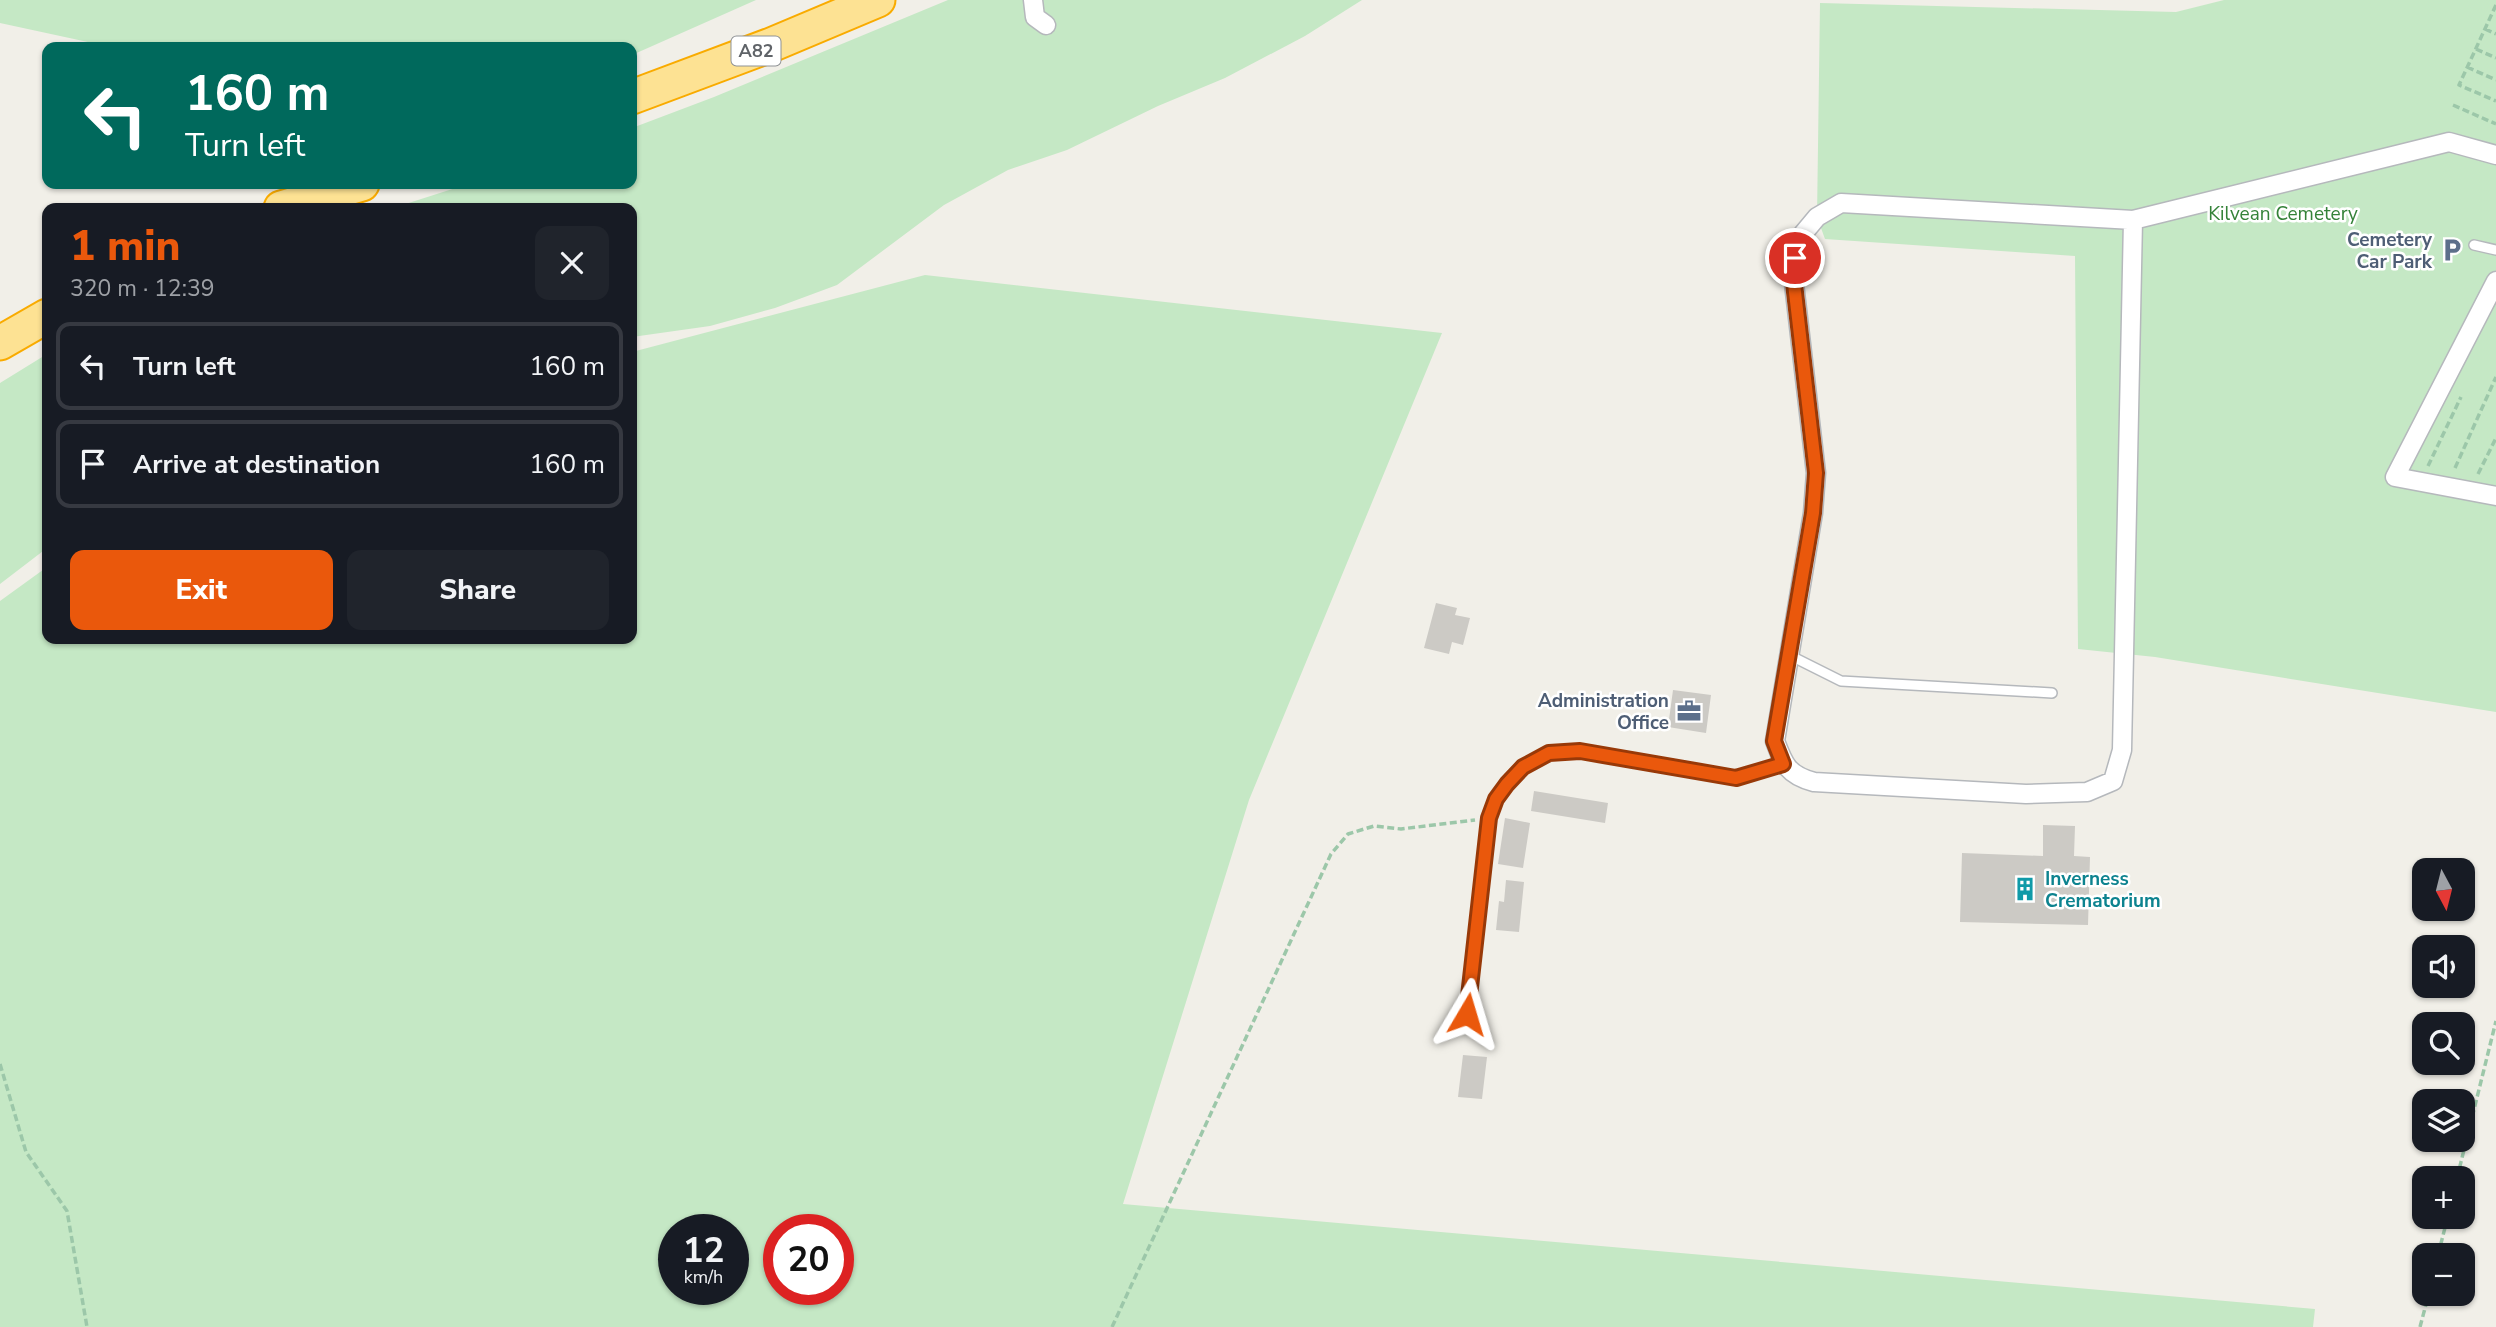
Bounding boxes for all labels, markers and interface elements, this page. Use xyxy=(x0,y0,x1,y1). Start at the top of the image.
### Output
road number: A82 xyxy=(732,36,780,66)
text: 160 m xyxy=(185,60,329,127)
icon: left xyxy=(70,70,161,161)
text: Turn left xyxy=(185,124,305,167)
park label: Kilvean Cemetery xyxy=(2208,201,2358,227)
text: 1 min xyxy=(70,218,180,275)
button: close xyxy=(535,226,609,300)
place label: Cemetery Car Park xyxy=(2347,227,2433,275)
pin xyxy=(1765,228,1825,288)
parking icon: Cemetery Car Park xyxy=(2438,236,2466,264)
icon: arrive xyxy=(1776,239,1814,277)
text: 320 m · 12:39 xyxy=(70,273,215,304)
icon: left xyxy=(74,347,112,385)
text: Turn left xyxy=(133,349,236,384)
text: 160 m xyxy=(529,349,605,384)
icon: arrive xyxy=(74,445,112,483)
text: Arrive at destination xyxy=(133,447,380,482)
text: 160 m xyxy=(529,447,605,482)
button: Exit xyxy=(70,550,333,630)
button: Share xyxy=(347,550,609,630)
place label: Administration Office xyxy=(1538,688,1669,736)
office icon: Administration Office xyxy=(1675,697,1703,725)
north arrow xyxy=(2412,858,2474,920)
map controls xyxy=(2412,858,2475,1306)
place label: Inverness Crematorium xyxy=(2045,866,2161,914)
building icon: Inverness Crematorium xyxy=(2011,875,2039,903)
button: sound xyxy=(2412,935,2475,998)
position arrow xyxy=(1430,977,1504,1051)
button: search xyxy=(2412,1012,2475,1075)
button: layers xyxy=(2412,1089,2475,1152)
button: + xyxy=(2412,1166,2475,1229)
speed limit sign: 20 xyxy=(763,1214,854,1305)
text: 12 xyxy=(682,1227,725,1274)
button: − xyxy=(2412,1243,2475,1306)
text: km/h xyxy=(684,1265,723,1289)

